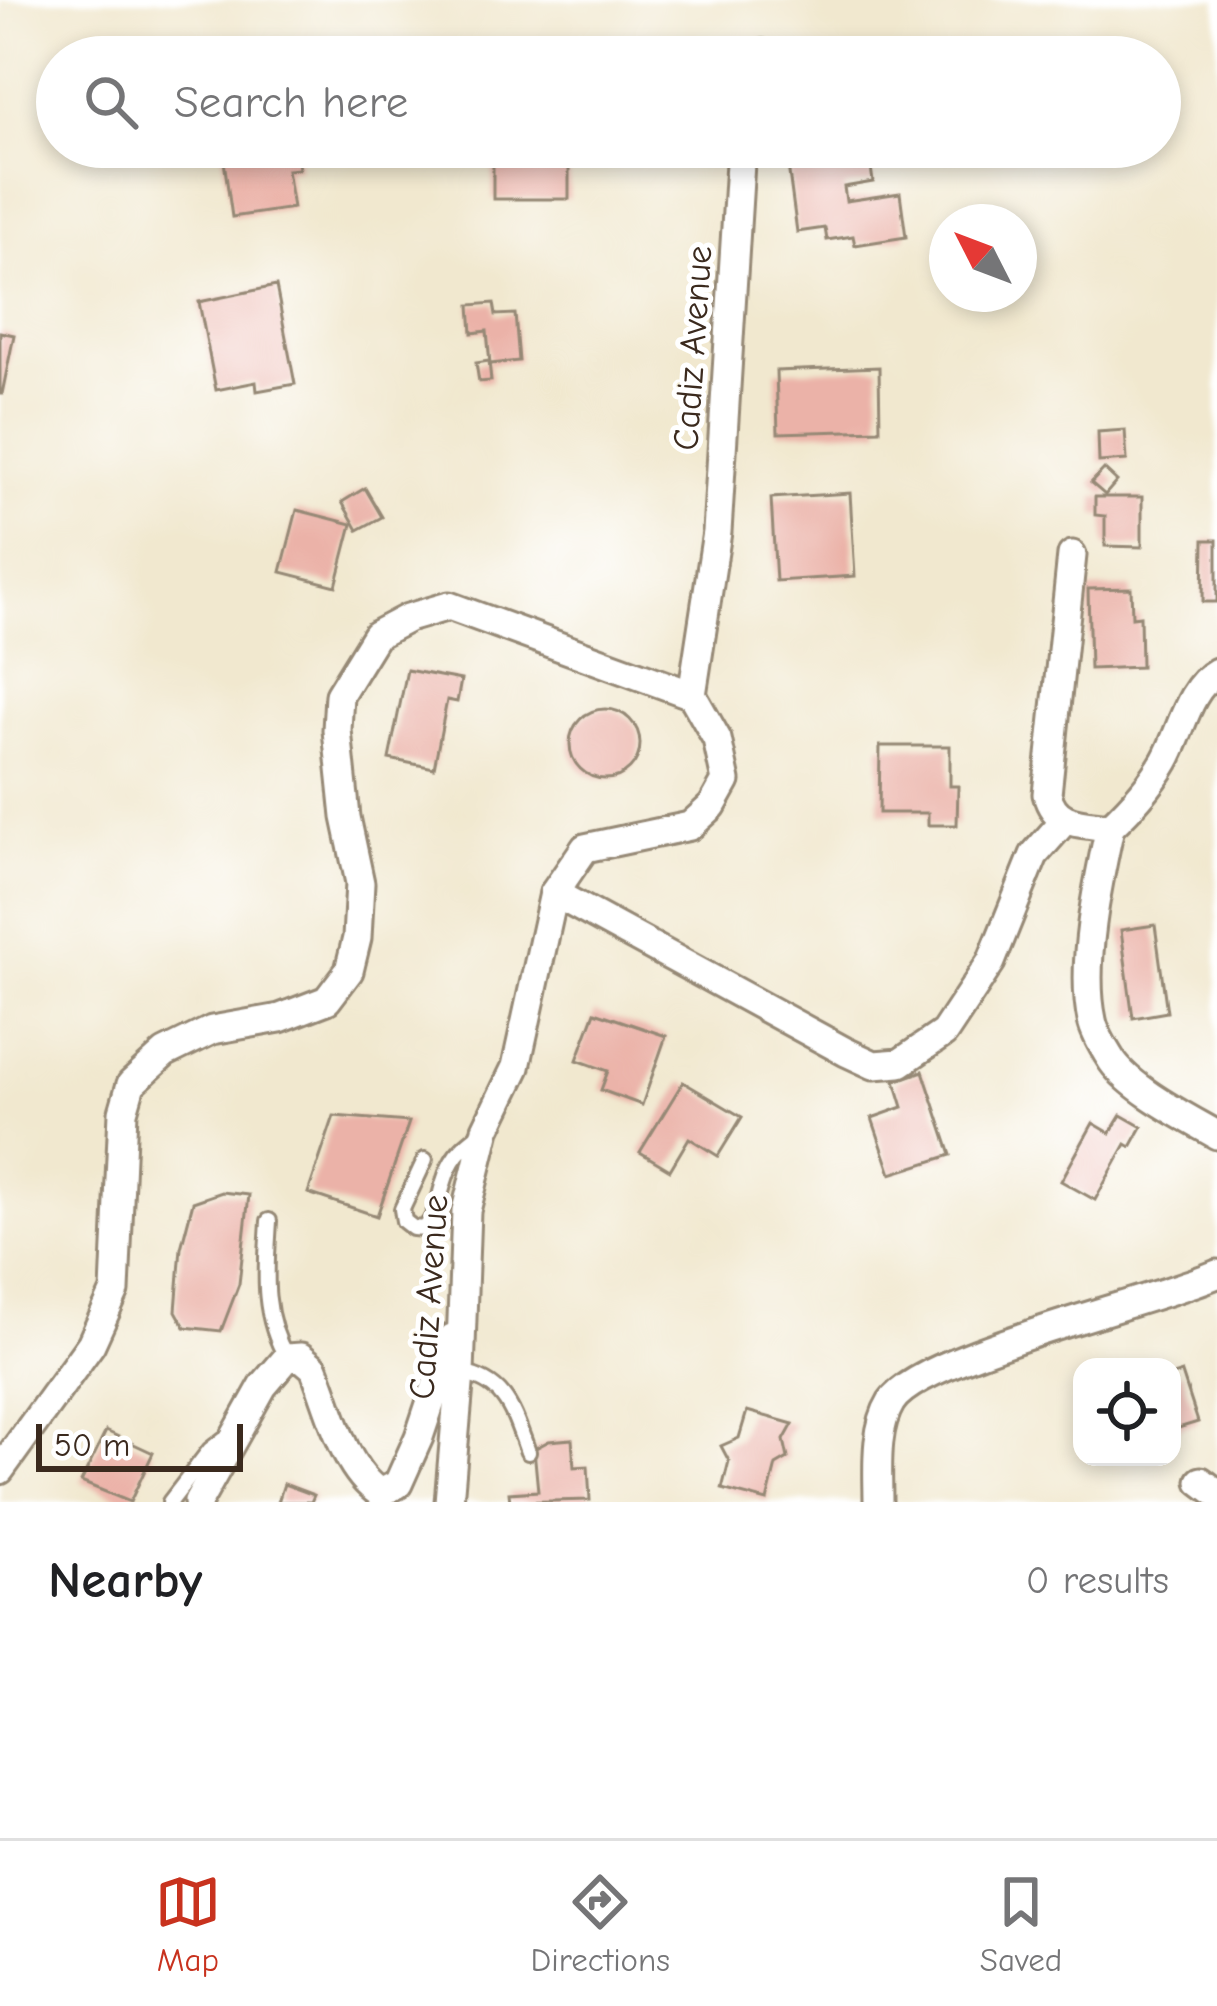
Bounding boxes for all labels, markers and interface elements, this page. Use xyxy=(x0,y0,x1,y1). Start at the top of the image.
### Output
search box xyxy=(36,36,1181,168)
icon: search xyxy=(78,69,144,135)
text: Search here xyxy=(174,76,408,128)
north arrow xyxy=(929,204,1037,312)
street label: Cadiz Avenue xyxy=(665,244,721,452)
street label: Cadiz Avenue xyxy=(401,1193,457,1401)
map controls xyxy=(1073,1358,1181,1466)
button: locate xyxy=(1073,1358,1181,1466)
scale bar xyxy=(36,1418,243,1471)
text: 50 m xyxy=(54,1426,130,1464)
text: Nearby xyxy=(48,1551,202,1610)
text: 0 results xyxy=(1026,1558,1169,1603)
tab: Map xyxy=(155,1869,221,1979)
tab: Directions xyxy=(531,1869,670,1979)
tab: Saved xyxy=(980,1869,1062,1979)

